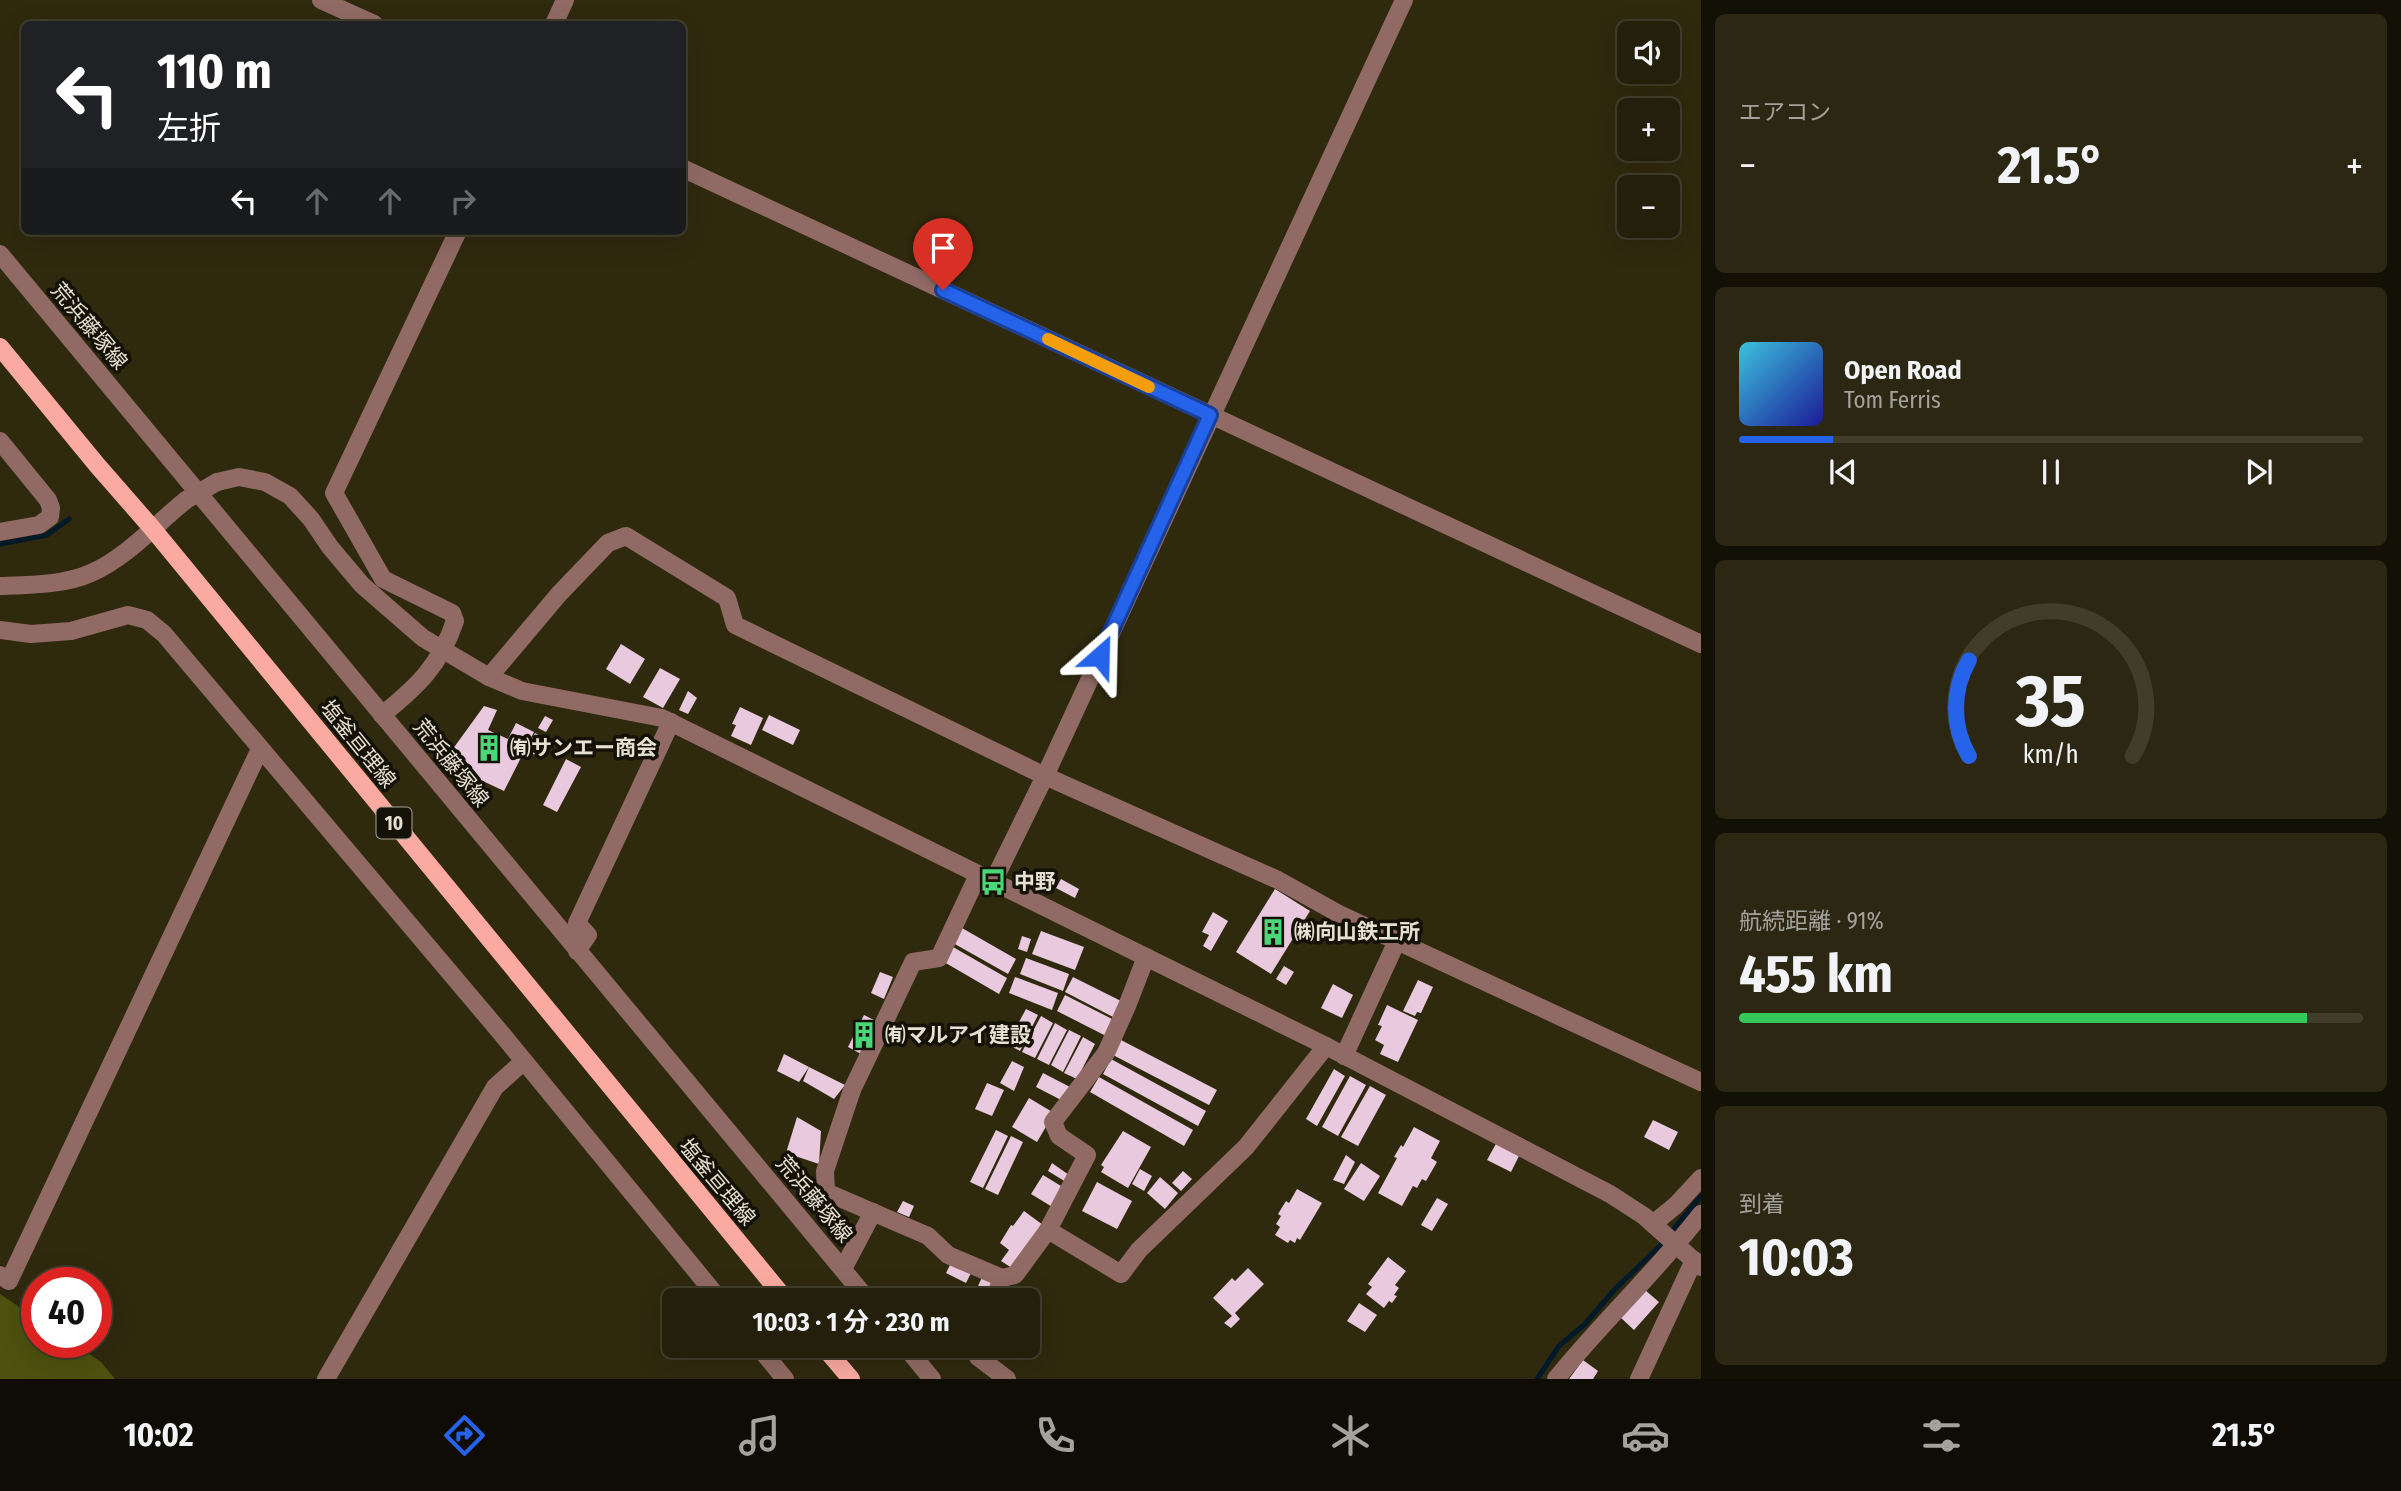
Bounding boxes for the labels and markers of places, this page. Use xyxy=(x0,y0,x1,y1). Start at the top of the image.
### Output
pin xyxy=(913,218,973,290)
building icon: ㈲サンエー商会 xyxy=(474,733,504,763)
place label: ㈲サンエー商会 xyxy=(510,735,657,761)
bus stop icon: 中野 xyxy=(978,867,1008,897)
place label: 中野 xyxy=(1014,869,1056,895)
building icon: ㈱向山鉄工所 xyxy=(1258,917,1288,947)
place label: ㈱向山鉄工所 xyxy=(1294,919,1420,945)
building icon: ㈲マルアイ建設 xyxy=(849,1020,879,1050)
place label: ㈲マルアイ建設 xyxy=(885,1022,1031,1048)

